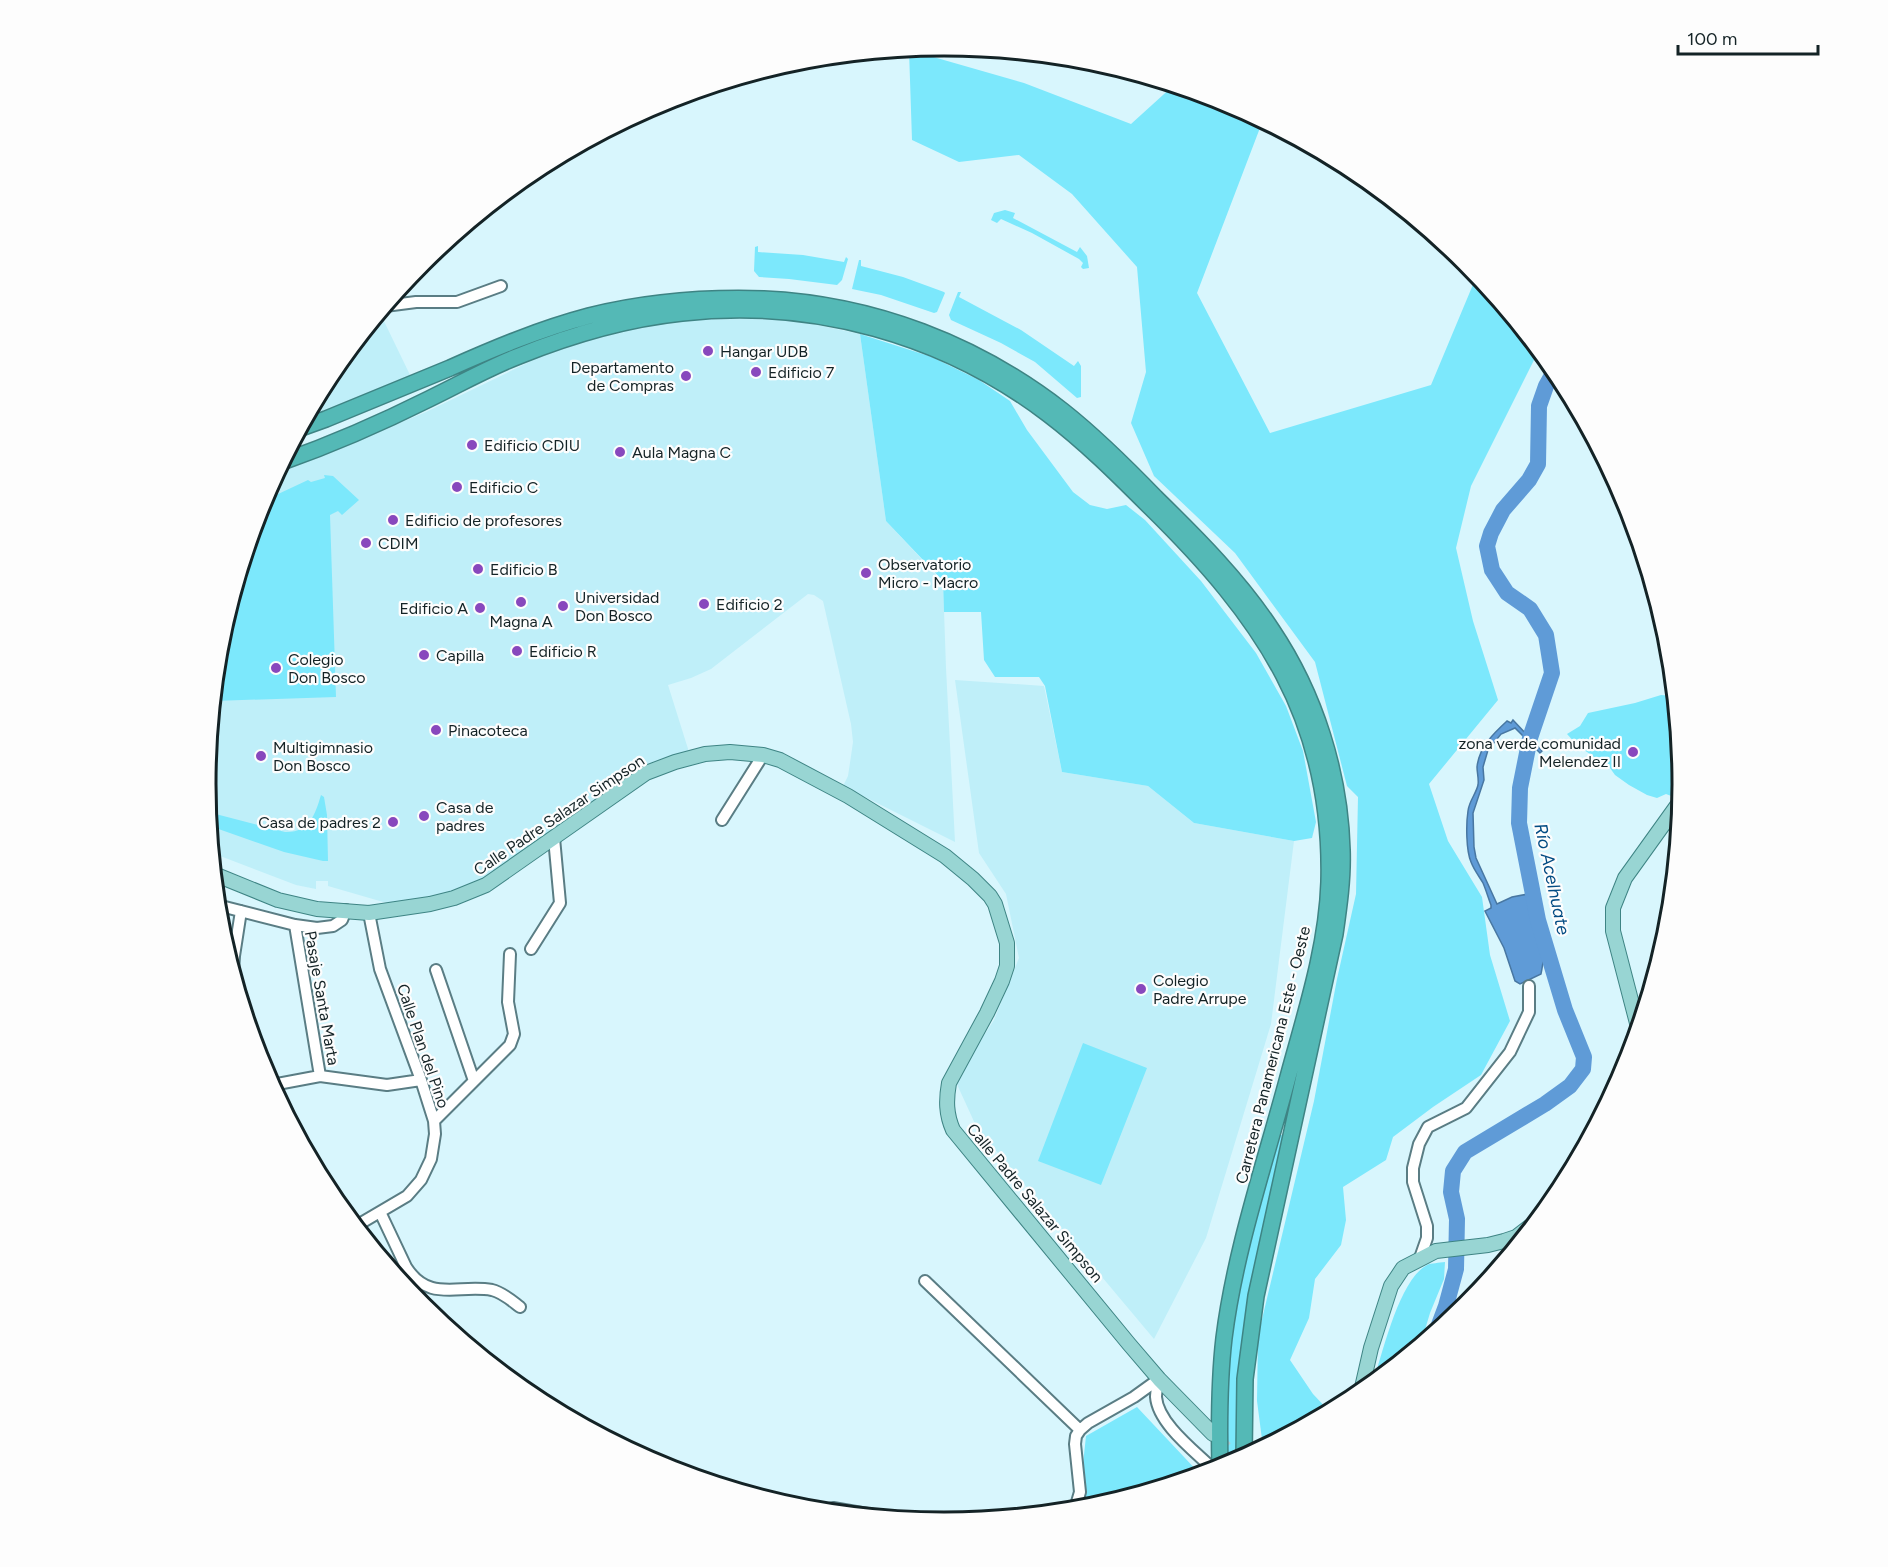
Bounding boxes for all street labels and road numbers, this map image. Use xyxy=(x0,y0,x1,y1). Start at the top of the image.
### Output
street label: Calle Padre Salazar Simpson xyxy=(470,751,648,879)
street label: Carretera Panamericana Este - Oeste xyxy=(1232,924,1314,1186)
street label: Pasaje Santa Marta xyxy=(301,929,343,1067)
street label: Calle Plan del Pino xyxy=(393,981,453,1111)
street label: Calle Padre Salazar Simpson xyxy=(963,1120,1107,1286)

